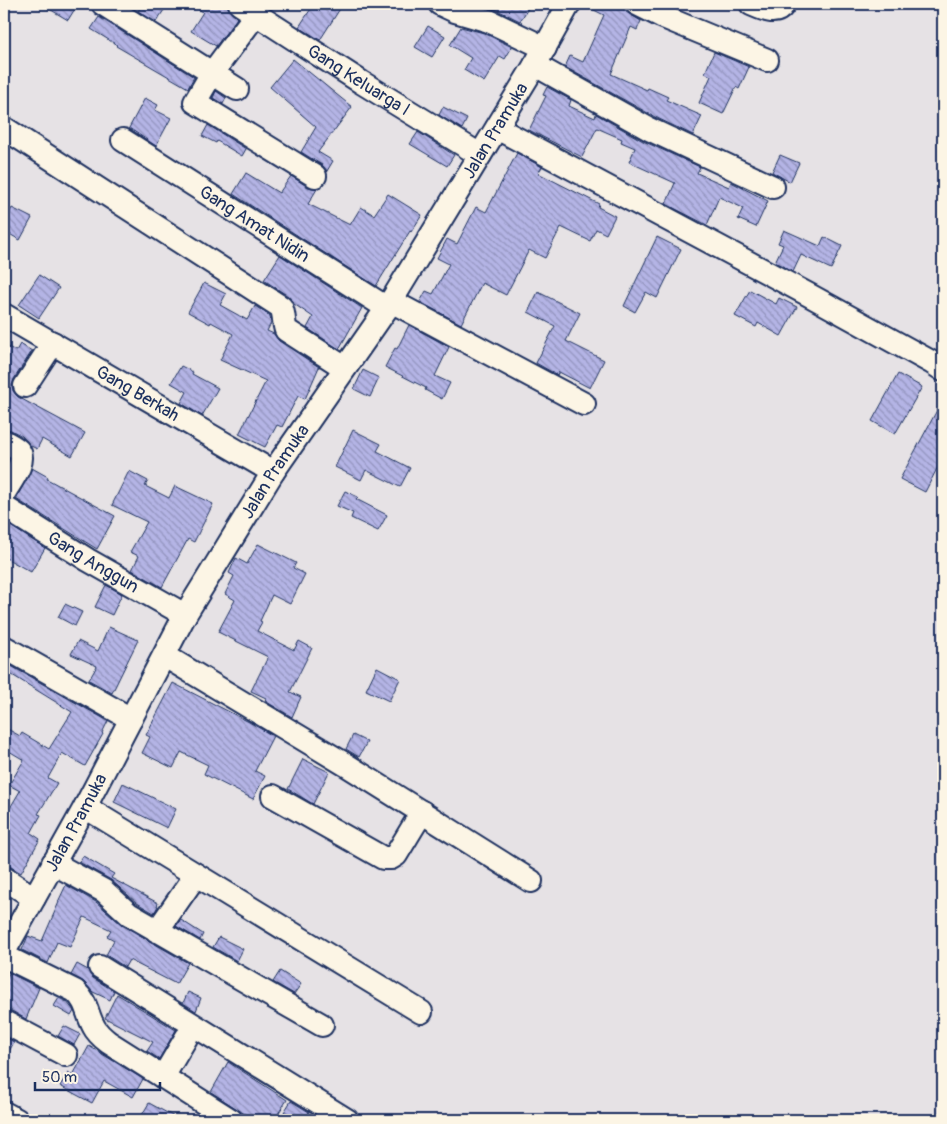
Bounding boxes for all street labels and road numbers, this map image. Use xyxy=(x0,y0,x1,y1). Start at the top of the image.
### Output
street label: Gang Keluarga I xyxy=(303,39,414,121)
street label: Jalan Pramuka xyxy=(457,78,533,183)
street label: Gang Amat Nidin xyxy=(195,180,314,267)
street label: Gang Berkah xyxy=(92,360,184,426)
street label: Jalan Pramuka xyxy=(236,420,314,523)
street label: Gang Anggun xyxy=(43,526,143,598)
street label: Jalan Pramuka xyxy=(40,770,112,876)

